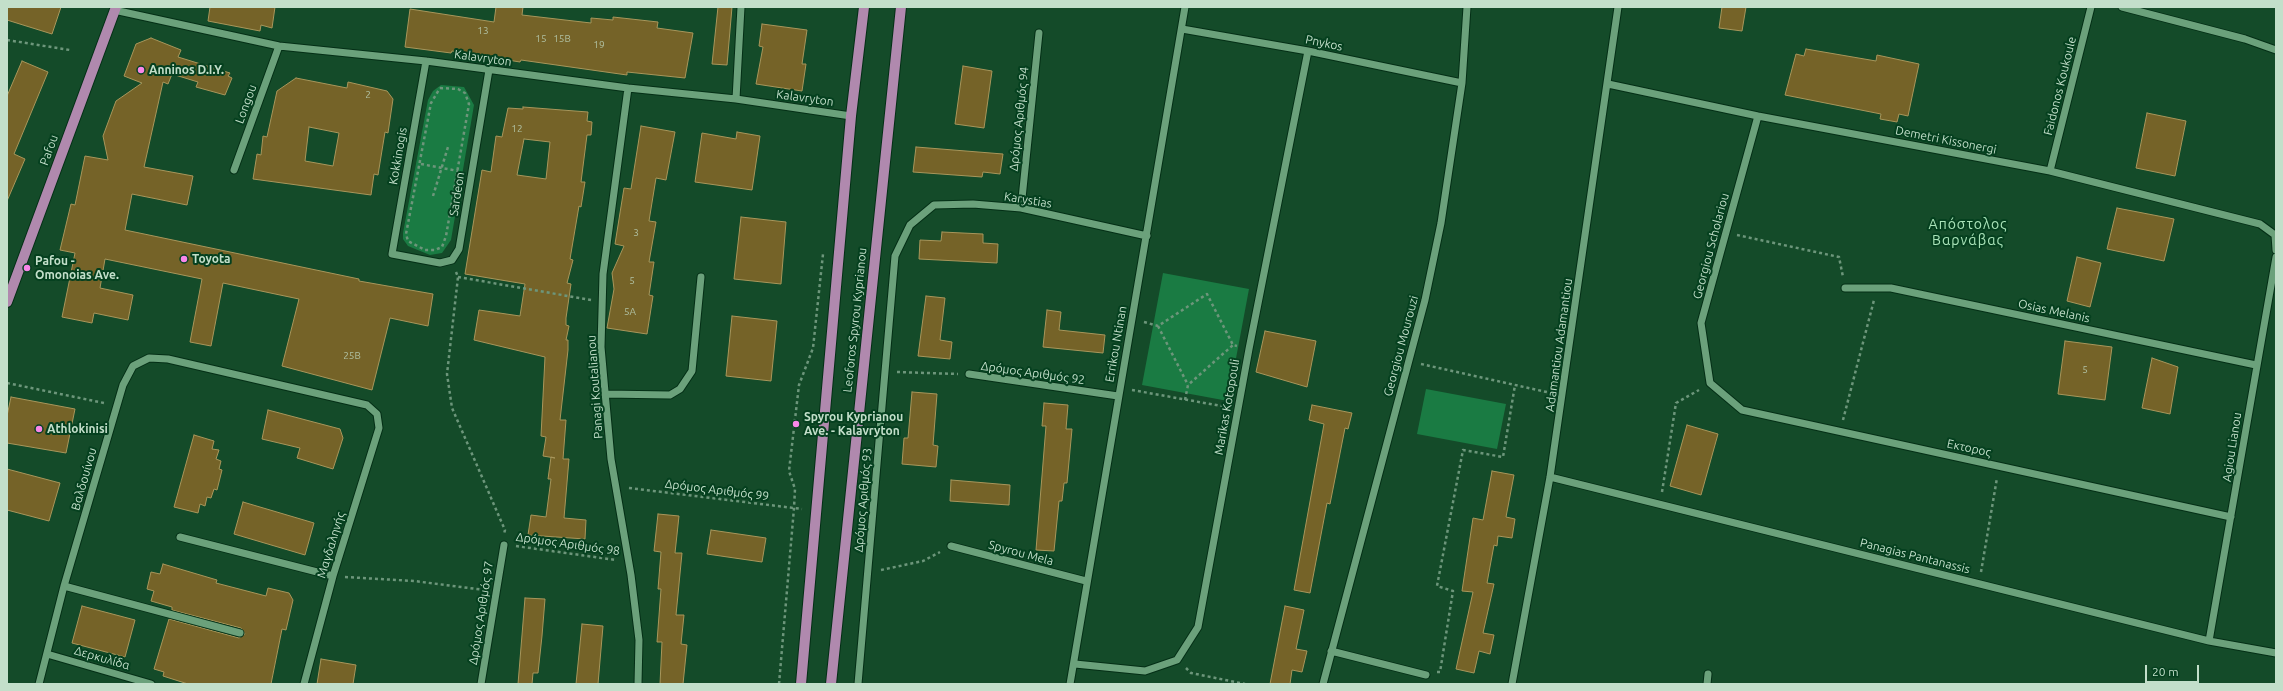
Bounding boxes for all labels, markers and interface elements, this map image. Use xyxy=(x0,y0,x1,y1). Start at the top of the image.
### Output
house number: 13 xyxy=(477,25,489,37)
street label: Pnykos xyxy=(1304,32,1344,54)
house number: 15 xyxy=(535,33,547,45)
house number: 15B xyxy=(553,33,571,45)
street label: Faidonos Koukoule xyxy=(2041,35,2079,137)
house number: 19 xyxy=(593,39,605,51)
street label: Kalavryton xyxy=(453,47,513,69)
place label: Anninos D.I.Y. xyxy=(149,63,224,77)
marker: Anninos D.I.Y. xyxy=(136,65,146,75)
street label: Δρόμος Αριθμός 94 xyxy=(1006,66,1032,172)
street label: Longou xyxy=(232,82,260,126)
street label: Kalavryton xyxy=(775,87,835,109)
house number: 2 xyxy=(365,89,371,101)
house number: 12 xyxy=(511,123,523,135)
street label: Demetri Kissonergi xyxy=(1894,123,1998,157)
street label: Kokkinogis xyxy=(386,126,410,186)
street label: Pafou xyxy=(37,133,61,167)
street label: Sardeon xyxy=(446,171,468,217)
street label: Karystias xyxy=(1003,189,1053,211)
street label: Georgiou Scholariou xyxy=(1690,192,1732,300)
district label: Απόστολος Βαρνάβας xyxy=(1929,216,2007,248)
house number: 3 xyxy=(633,227,639,239)
street label: Leoforos Spyrou Kyprianou xyxy=(840,247,870,393)
place label: Toyota xyxy=(192,252,230,266)
place label: Pafou - Omonoias Ave. xyxy=(35,254,119,282)
marker: Toyota xyxy=(179,254,189,264)
marker: Pafou - Omonoias Ave. xyxy=(22,263,32,273)
house number: 5 xyxy=(629,275,635,287)
street label: Adamantiou Adamantiou xyxy=(1543,277,1575,413)
street label: Georgiou Mourouzi xyxy=(1381,294,1421,398)
street label: Osias Melanis xyxy=(2017,296,2091,326)
street label: Errikou Ntinan xyxy=(1102,305,1130,383)
house number: 5A xyxy=(624,306,636,318)
street label: Panagi Koutalianou xyxy=(584,335,606,439)
house number: 25B xyxy=(343,350,361,362)
street label: Marikas Kotopouli xyxy=(1211,358,1243,456)
street label: Δρόμος Αριθμός 92 xyxy=(980,359,1086,387)
house number: 5 xyxy=(2082,364,2088,376)
place label: Spyrou Kyprianou Ave. - Kalavryton xyxy=(804,410,903,438)
street label: Agiou Lianou xyxy=(2219,411,2245,483)
marker: Spyrou Kyprianou Ave. - Kalavryton xyxy=(791,419,801,429)
place label: Athlokinisi xyxy=(47,422,108,436)
marker: Athlokinisi xyxy=(34,424,44,434)
street label: Εκτορος xyxy=(1946,436,1992,460)
street label: Βαλδουίνου xyxy=(68,446,100,512)
street label: Δρόμος Αριθμός 93 xyxy=(851,447,875,553)
street label: Δρόμος Αριθμός 99 xyxy=(664,476,770,504)
street label: Μαγδαληνής xyxy=(314,510,348,580)
street label: Δρόμος Αριθμός 98 xyxy=(515,530,621,558)
street label: Panagias Pantanassis xyxy=(1859,535,1971,577)
street label: Spyrou Mela xyxy=(987,537,1055,569)
street label: Δρόμος Αριθμός 97 xyxy=(466,560,496,666)
street label: Δερκυλίδα xyxy=(73,643,131,673)
scale bar xyxy=(2147,657,2201,683)
text: 20 m xyxy=(2152,665,2179,678)

